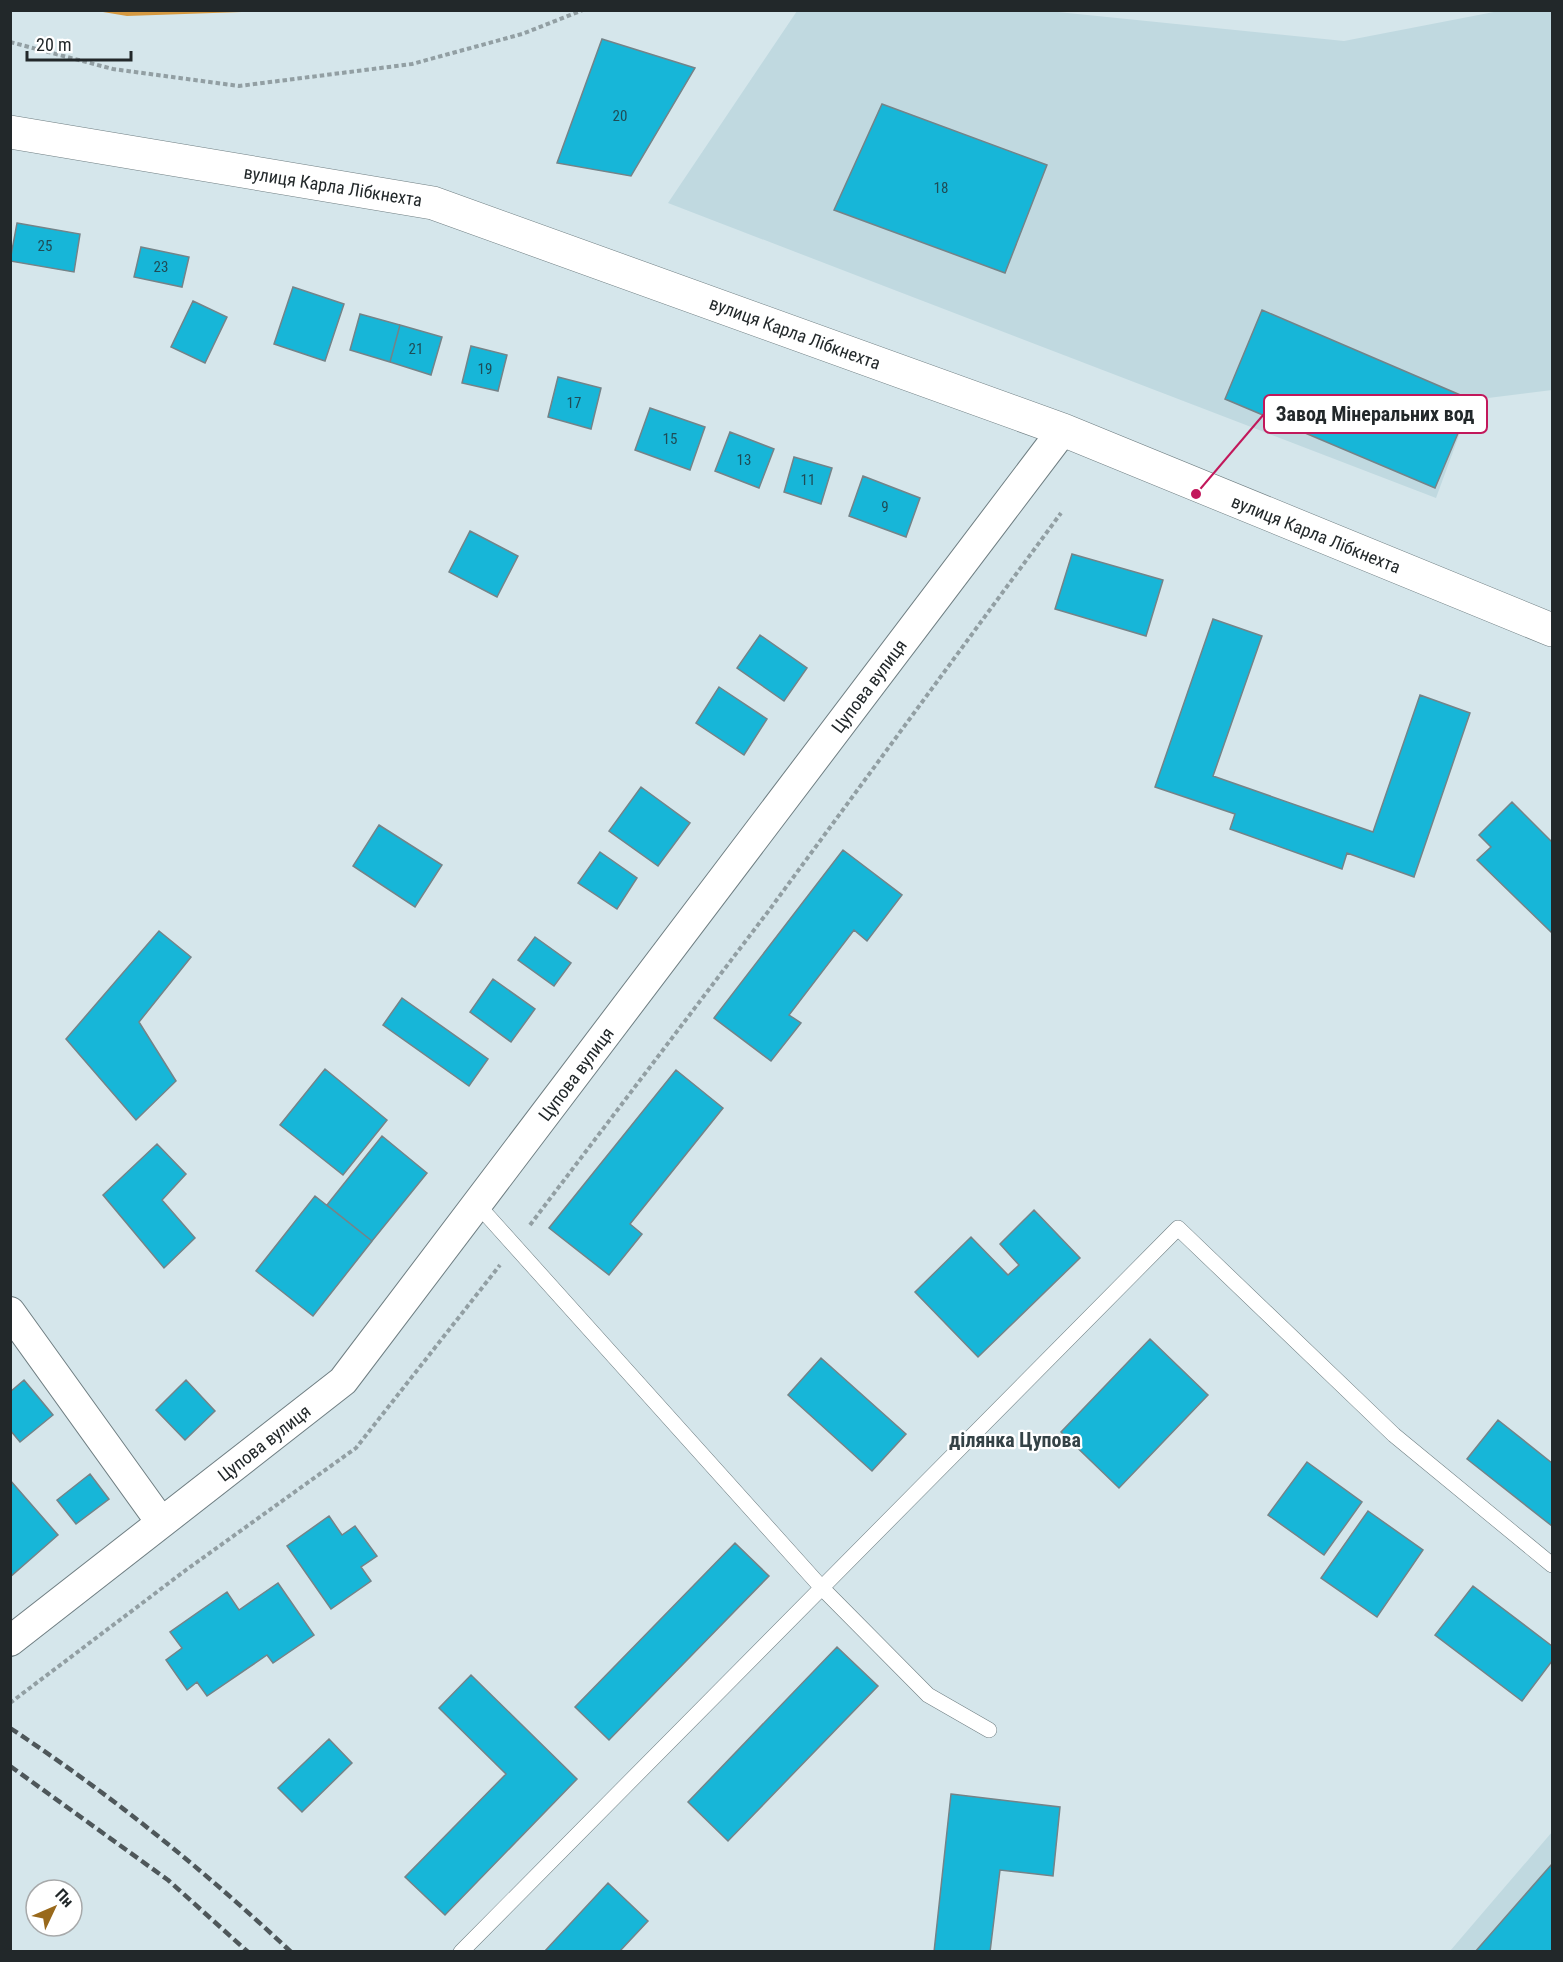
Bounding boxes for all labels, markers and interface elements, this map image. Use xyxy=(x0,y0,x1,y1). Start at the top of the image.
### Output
scale bar xyxy=(27,24,130,62)
text: 20 m xyxy=(36,34,71,55)
house number: 20 xyxy=(613,107,627,125)
street label: вулиця Карла Лібкнехта xyxy=(242,162,424,210)
house number: 18 xyxy=(934,179,948,197)
house number: 25 xyxy=(38,237,52,255)
house number: 23 xyxy=(154,258,168,276)
street label: вулиця Карла Лібкнехта xyxy=(707,292,883,374)
house number: 21 xyxy=(409,340,423,358)
house number: 19 xyxy=(478,360,492,378)
house number: 17 xyxy=(567,394,581,412)
callout: Завод Мінеральних вод xyxy=(1264,395,1487,433)
text: Завод Мінеральних вод xyxy=(1276,402,1474,426)
house number: 15 xyxy=(663,430,677,448)
house number: 13 xyxy=(737,451,751,469)
house number: 11 xyxy=(801,471,815,489)
street label: вулиця Карла Лібкнехта xyxy=(1228,490,1404,578)
house number: 9 xyxy=(881,498,889,516)
street label: Цупова вулиця xyxy=(827,635,911,737)
street label: Цупова вулиця xyxy=(534,1023,618,1125)
street label: Цупова вулиця xyxy=(214,1400,314,1486)
district label: ділянка Цупова xyxy=(949,1428,1081,1452)
north arrow xyxy=(24,1878,84,1938)
text: Пн xyxy=(51,1885,77,1911)

